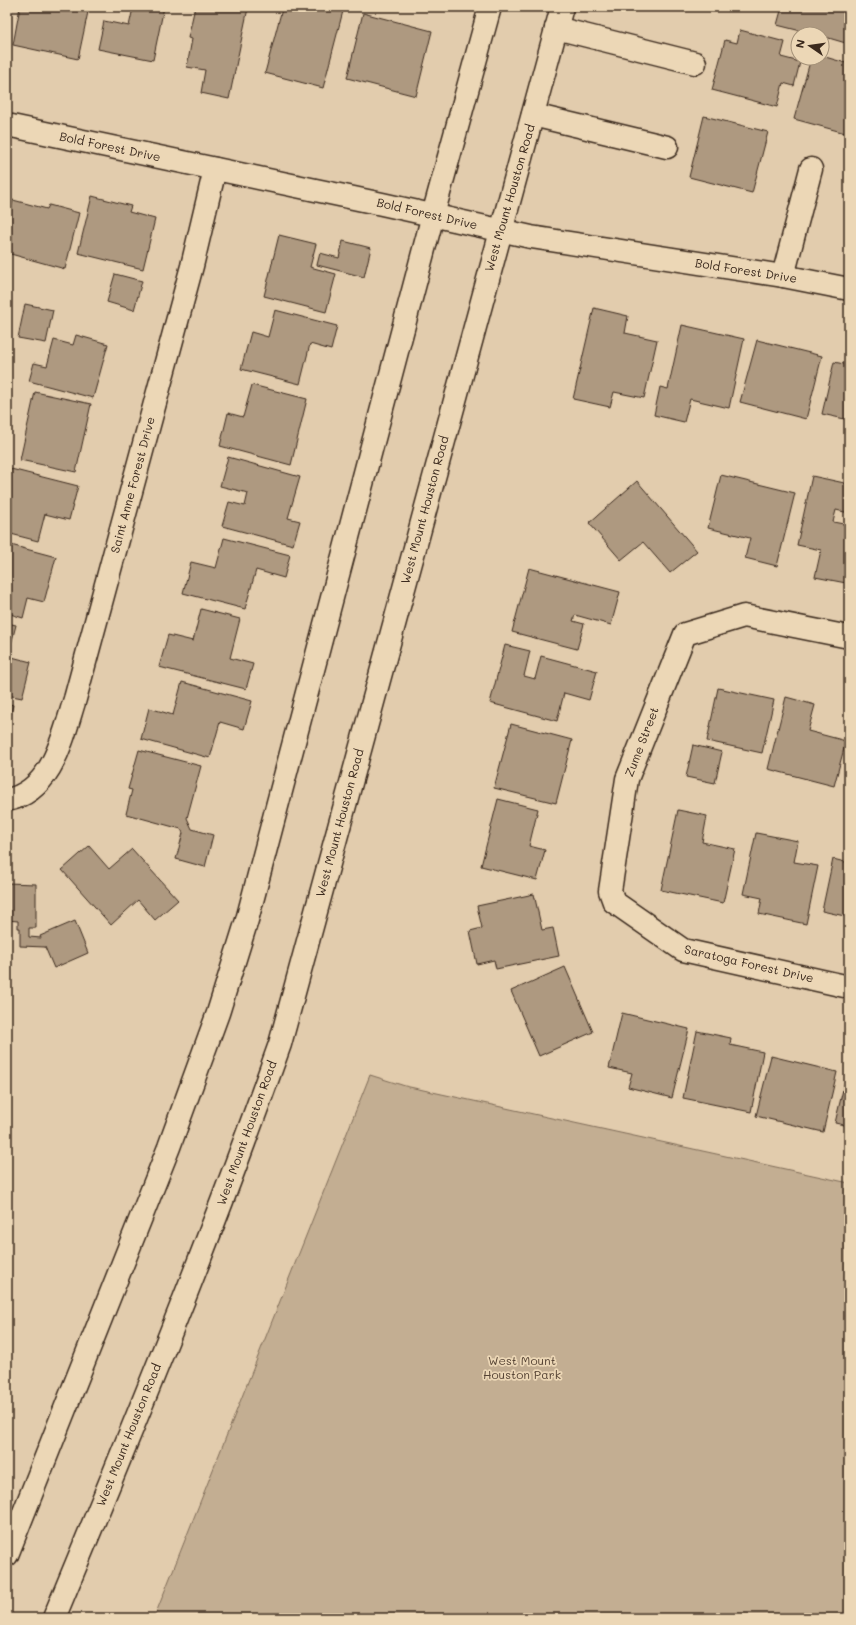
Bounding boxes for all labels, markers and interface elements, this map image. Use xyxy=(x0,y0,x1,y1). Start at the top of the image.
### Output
north arrow xyxy=(790,26,830,66)
text: N xyxy=(792,38,808,49)
street label: West Mount Houston Road xyxy=(480,122,538,273)
street label: Bold Forest Drive xyxy=(58,127,162,165)
street label: Bold Forest Drive xyxy=(375,194,479,232)
street label: Bold Forest Drive xyxy=(694,254,798,286)
street label: Saint Anne Forest Drive xyxy=(106,415,158,555)
street label: West Mount Houston Road xyxy=(397,434,452,586)
street label: Zume Street xyxy=(620,704,662,779)
street label: West Mount Houston Road xyxy=(312,747,367,899)
street label: Saratoga Forest Drive xyxy=(683,940,816,986)
street label: West Mount Houston Road xyxy=(212,1058,280,1207)
park label: West Mount Houston Park xyxy=(483,1352,561,1382)
street label: West Mount Houston Road xyxy=(92,1360,164,1508)

